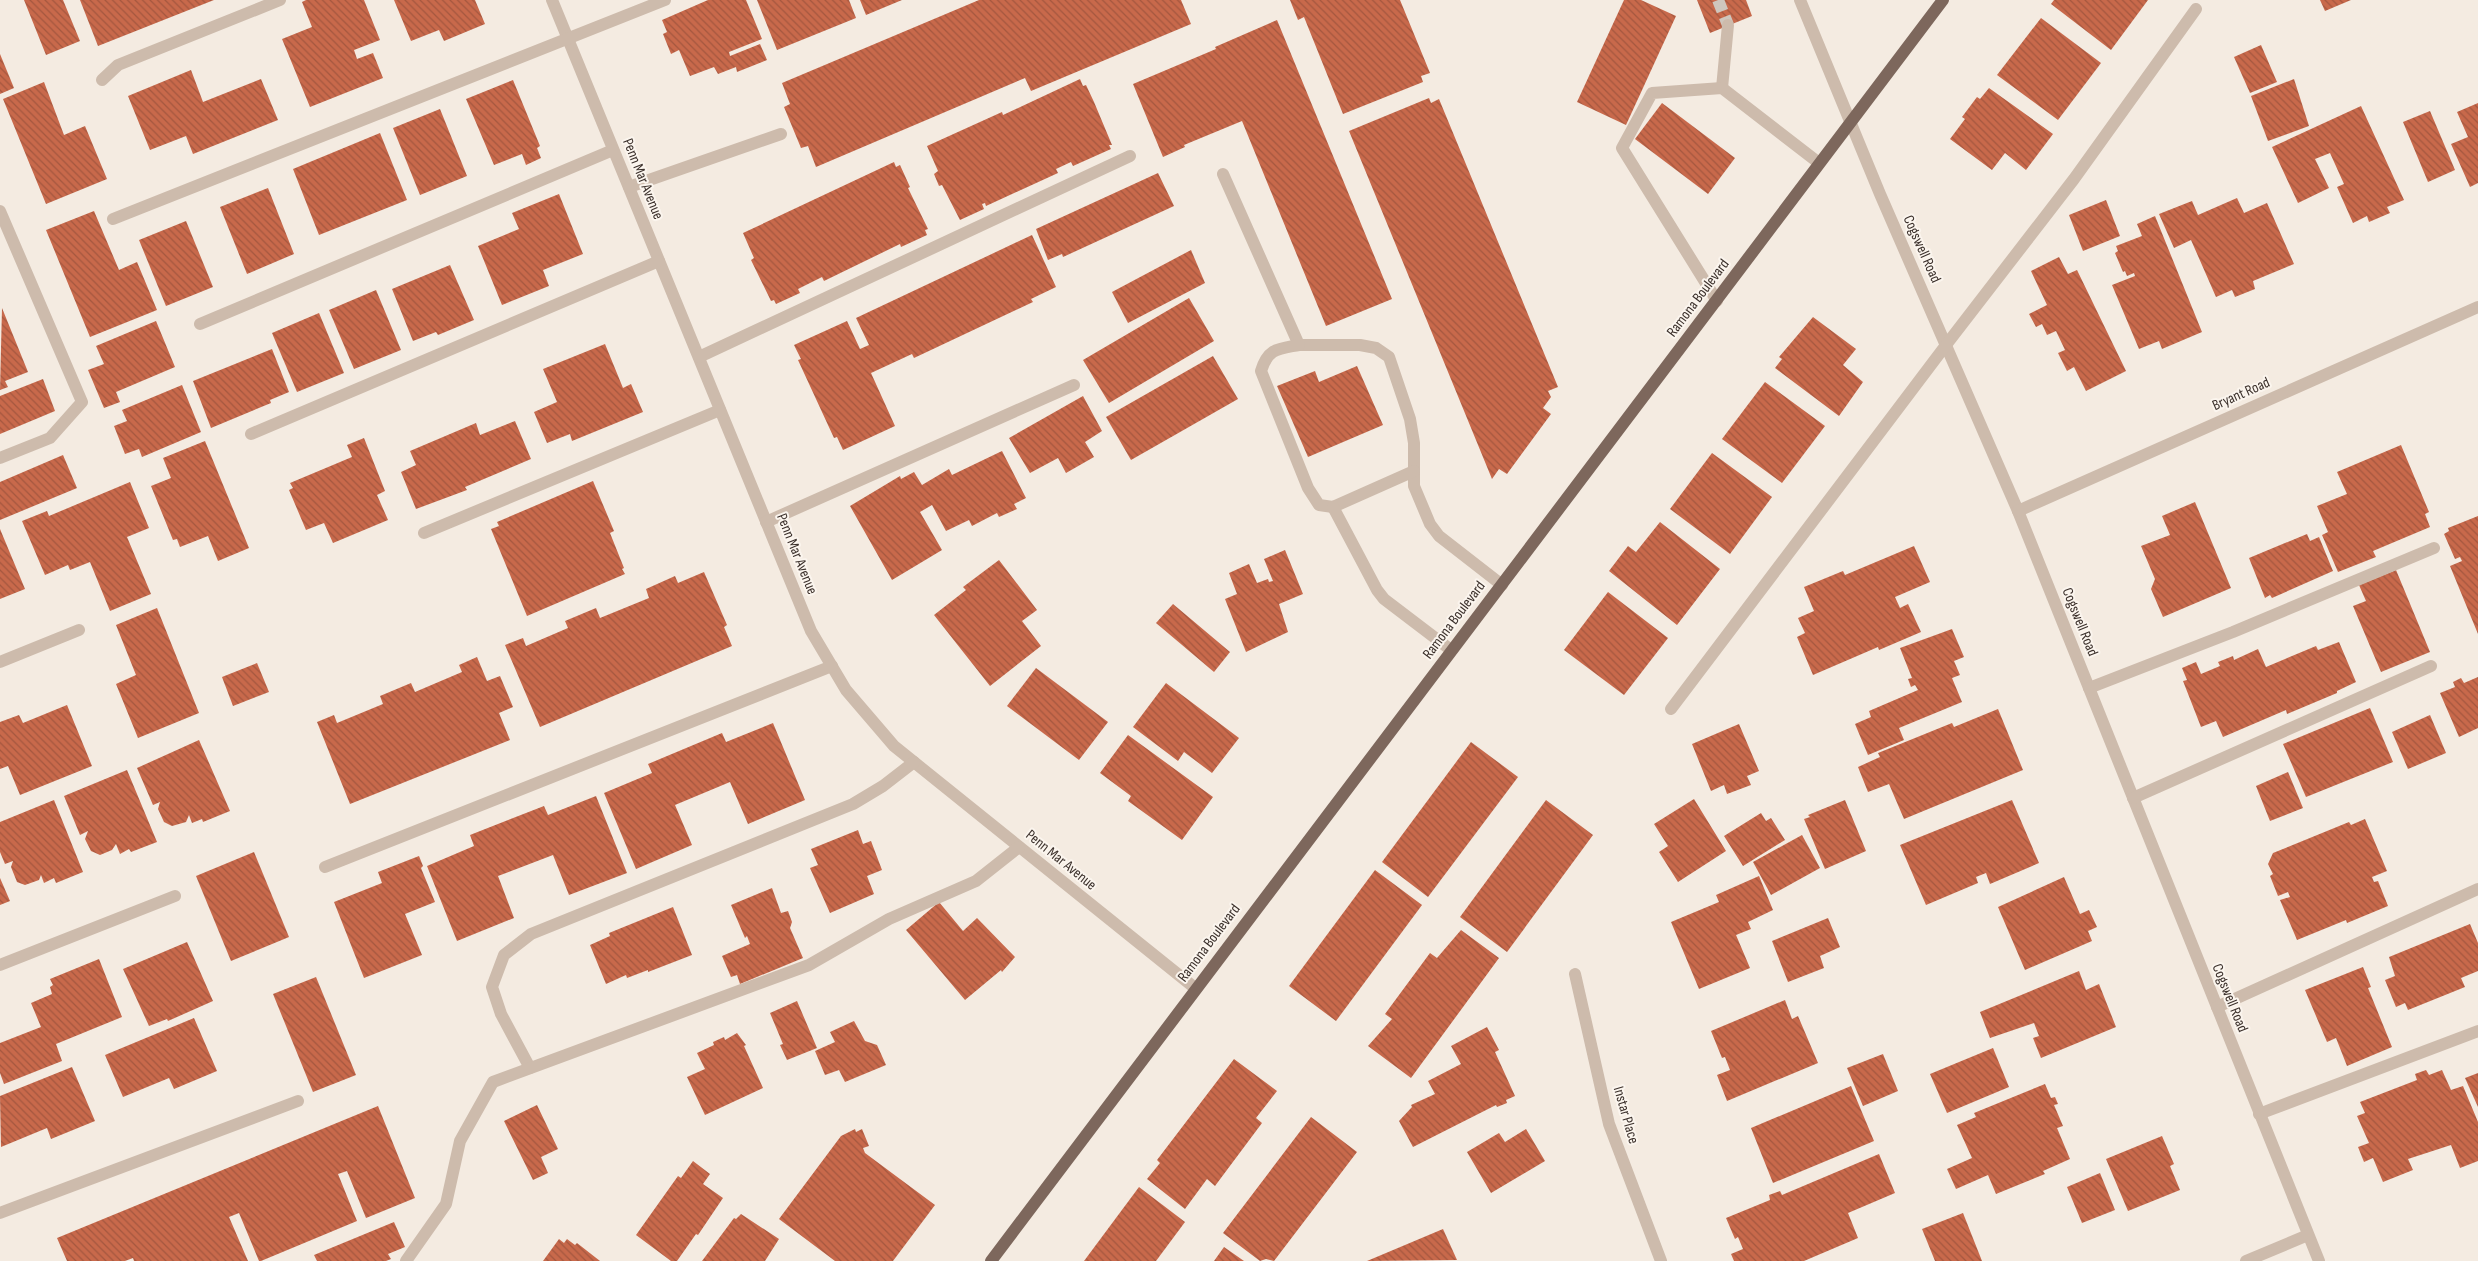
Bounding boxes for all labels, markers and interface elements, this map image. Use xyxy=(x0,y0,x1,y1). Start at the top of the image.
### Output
street label: Penn Mar Avenue xyxy=(618,136,668,222)
street label: Cogswell Road xyxy=(1899,212,1945,286)
street label: Ramona Boulevard xyxy=(1663,255,1733,341)
street label: Bryant Road xyxy=(2209,373,2273,415)
street label: Penn Mar Avenue xyxy=(772,511,822,597)
street label: Ramona Boulevard xyxy=(1419,577,1489,663)
street label: Cogswell Road xyxy=(2058,585,2102,659)
street label: Penn Mar Avenue xyxy=(1022,826,1100,894)
street label: Ramona Boulevard xyxy=(1174,900,1244,986)
street label: Cogswell Road xyxy=(2208,961,2252,1035)
street label: Instar Place xyxy=(1609,1084,1643,1146)

